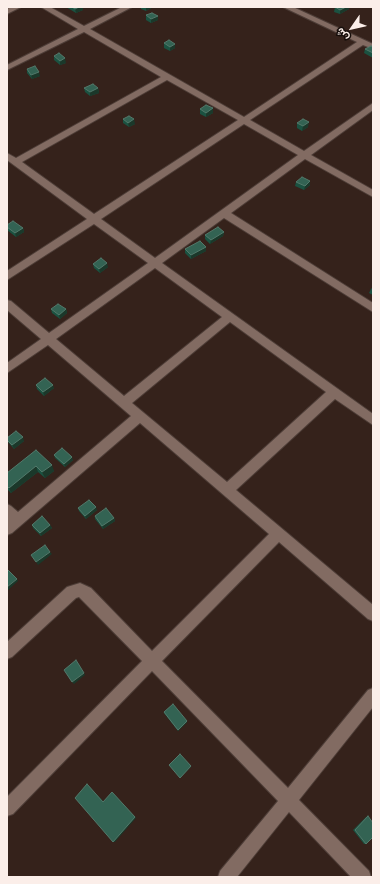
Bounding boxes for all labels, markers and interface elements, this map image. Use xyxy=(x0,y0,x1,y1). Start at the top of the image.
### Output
north arrow xyxy=(332,8,372,48)
text: ش xyxy=(333,25,352,44)

